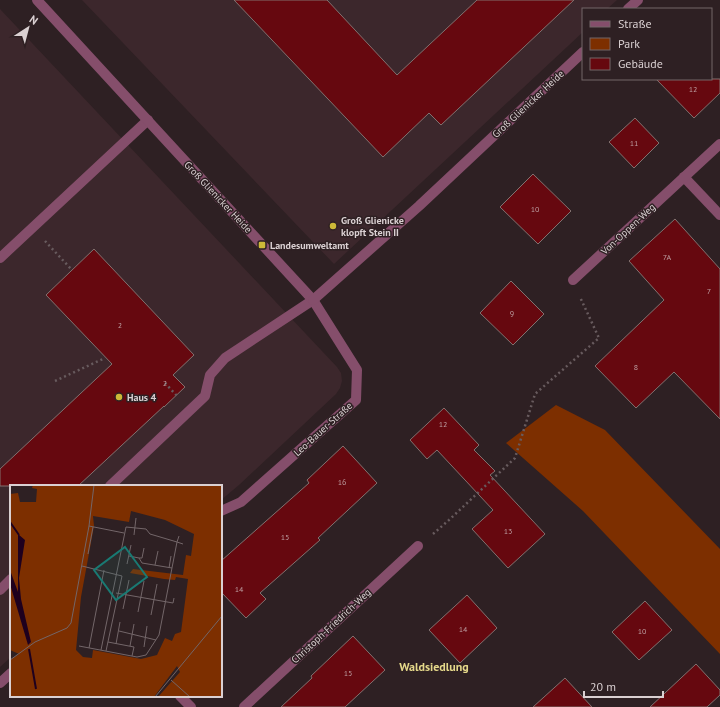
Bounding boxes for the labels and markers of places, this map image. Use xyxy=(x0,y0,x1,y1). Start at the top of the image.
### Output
place label: Groß Glienicke klopft Stein II xyxy=(341,214,404,239)
marker: Groß Glienicke klopft Stein II xyxy=(328,221,338,231)
place label: Landesumweltamt xyxy=(270,239,349,252)
marker: Landesumweltamt xyxy=(257,240,267,250)
place label: Haus 4 xyxy=(127,391,157,404)
marker: Haus 4 xyxy=(114,392,124,402)

